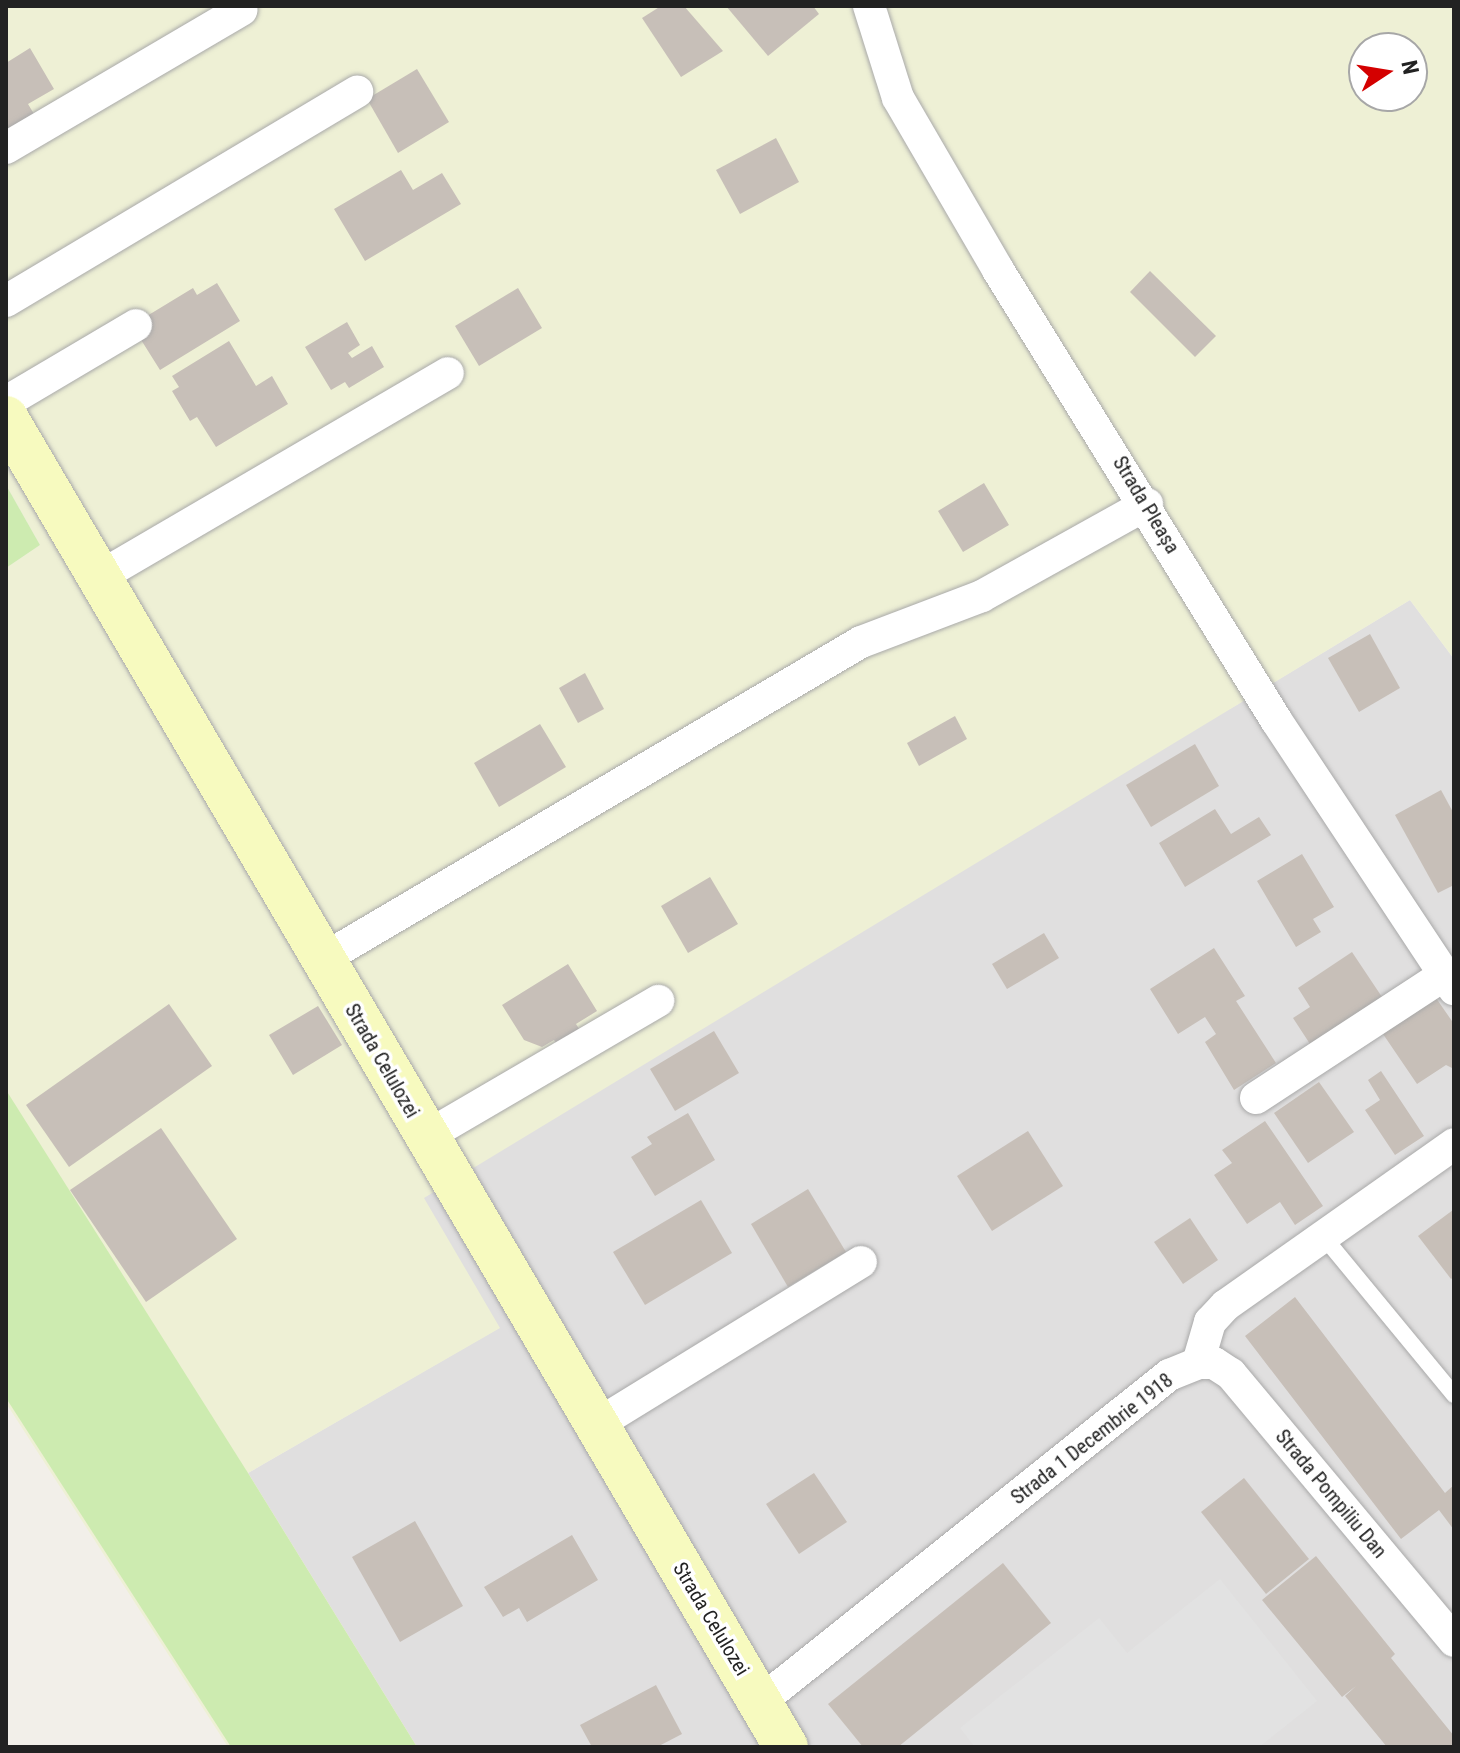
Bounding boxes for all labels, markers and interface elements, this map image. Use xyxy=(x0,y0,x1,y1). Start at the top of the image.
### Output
north arrow xyxy=(1348,32,1428,112)
text: N xyxy=(1396,58,1424,77)
street label: Strada Pleașa xyxy=(1108,452,1184,558)
street label: Strada Celulozei xyxy=(340,1000,424,1122)
street label: Strada 1 Decembrie 1918 xyxy=(1006,1368,1178,1510)
street label: Strada Pompiliu Dan xyxy=(1270,1425,1392,1563)
street label: Strada Celulozei xyxy=(668,1558,754,1680)

